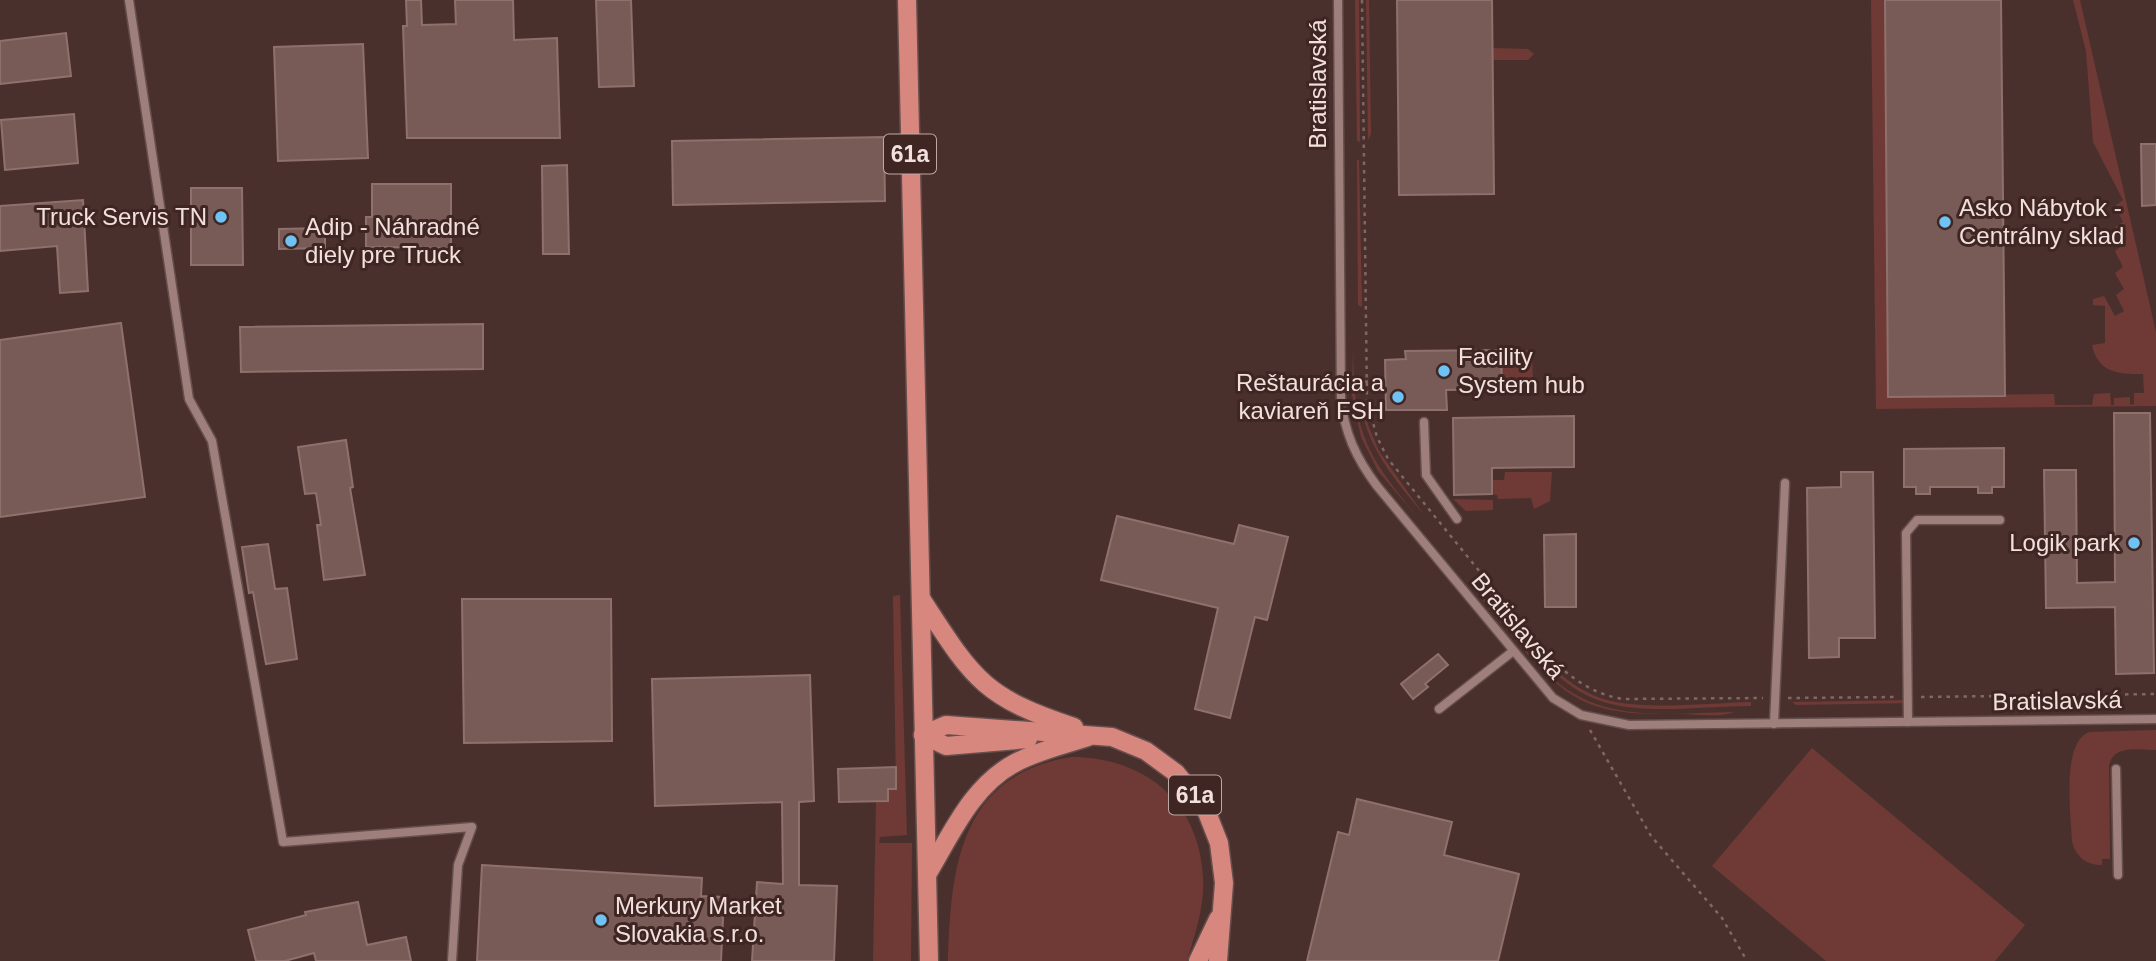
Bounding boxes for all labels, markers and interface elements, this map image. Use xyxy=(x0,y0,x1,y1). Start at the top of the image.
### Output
street label: Bratislavská xyxy=(1304,19,1331,149)
road number: 61a xyxy=(884,134,936,174)
place label: Asko Nábytok - Centrálny sklad xyxy=(1959,194,2124,249)
place label: Truck Servis TN xyxy=(36,203,207,230)
marker: Truck Servis TN xyxy=(213,209,229,225)
place label: Adip - Náhradné diely pre Truck xyxy=(305,213,480,268)
marker: Asko Nábytok - Centrálny sklad xyxy=(1937,214,1953,230)
marker: Adip - Náhradné diely pre Truck xyxy=(283,233,299,249)
place label: Facility System hub xyxy=(1458,343,1585,398)
marker: Facility System hub xyxy=(1436,363,1452,379)
place label: Reštaurácia a kaviareň FSH xyxy=(1236,369,1385,424)
marker: Reštaurácia a kaviareň FSH xyxy=(1390,389,1406,405)
place label: Logik park xyxy=(2009,529,2121,556)
marker: Logik park xyxy=(2126,535,2142,551)
street label: Bratislavská xyxy=(1466,567,1571,684)
street label: Bratislavská xyxy=(1992,686,2123,715)
road number: 61a xyxy=(1169,776,1221,814)
place label: Merkury Market Slovakia s.r.o. xyxy=(615,892,782,947)
marker: Merkury Market Slovakia s.r.o. xyxy=(593,912,609,928)

